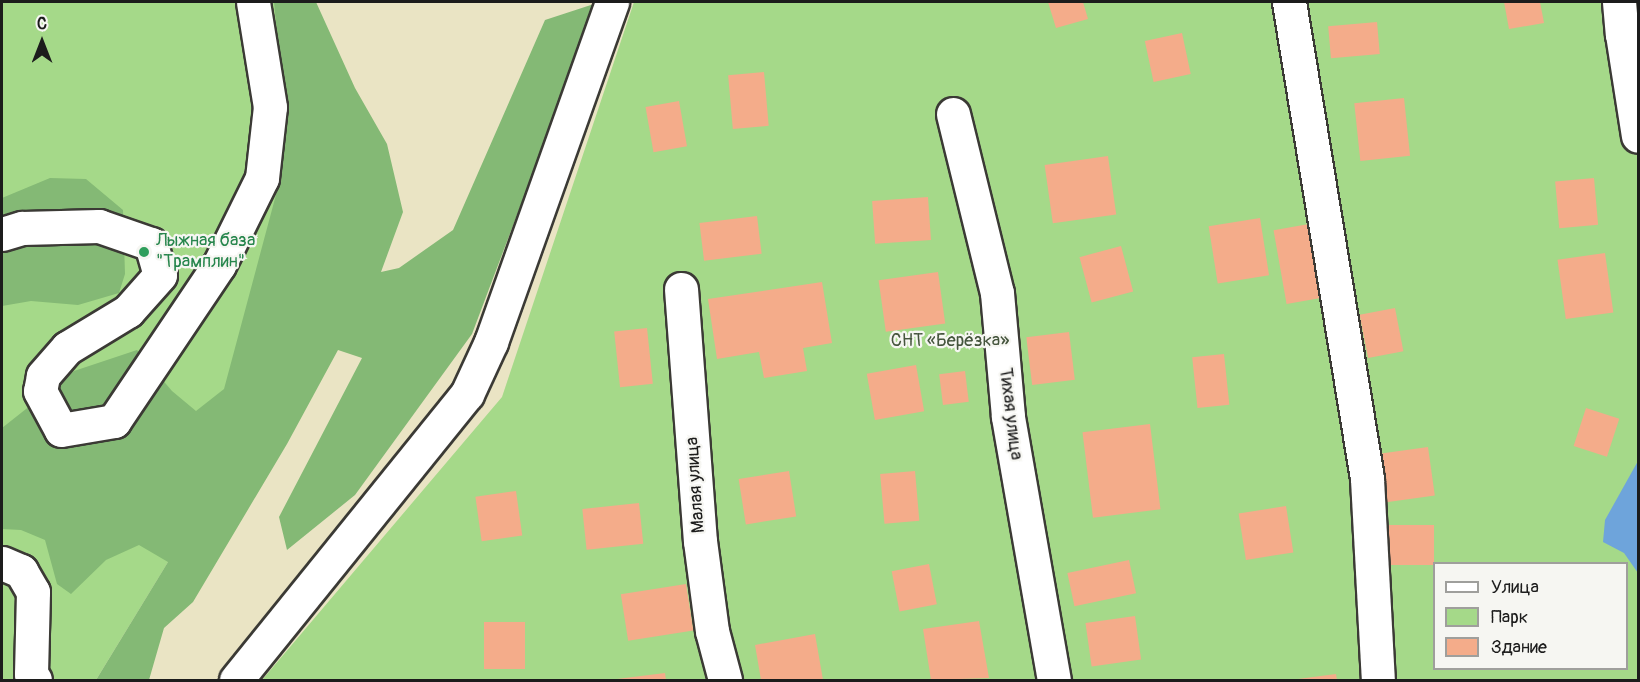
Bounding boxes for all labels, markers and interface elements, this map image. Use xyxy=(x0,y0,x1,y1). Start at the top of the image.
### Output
north arrow xyxy=(12,12,72,72)
text: С xyxy=(37,14,47,34)
place label: Лыжная база "Трамплин" xyxy=(156,231,255,274)
marker: Лыжная база "Трамплин" xyxy=(137,245,151,259)
park label: СНТ «Берёзка» xyxy=(891,330,1009,352)
street label: Тихая улица xyxy=(994,367,1026,461)
street label: Малая улица xyxy=(682,436,710,534)
legend xyxy=(1433,562,1628,670)
text: Улица xyxy=(1491,576,1539,599)
text: Парк xyxy=(1491,606,1528,629)
text: Здание xyxy=(1491,636,1547,659)

